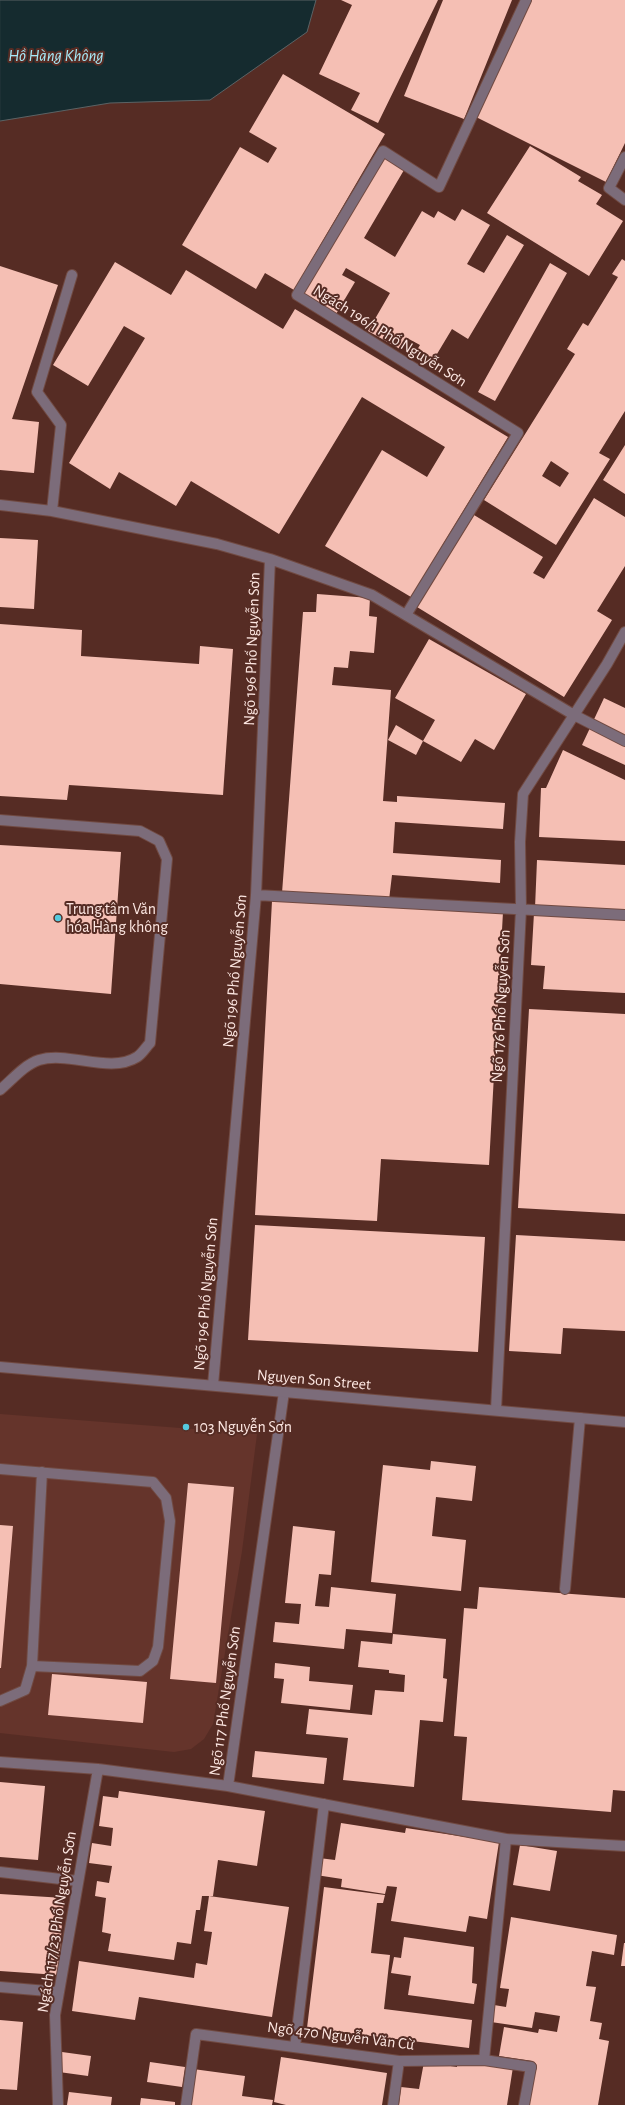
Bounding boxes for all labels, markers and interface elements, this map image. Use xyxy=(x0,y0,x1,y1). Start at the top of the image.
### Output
water label: Hồ Hàng Không xyxy=(8,46,104,66)
street label: Ngách 196/1 Phố Nguyễn Sơn xyxy=(309,281,471,391)
street label: Ngõ 196 Phố Nguyễn Sơn xyxy=(240,572,264,726)
street label: Ngõ 196 Phố Nguyễn Sơn xyxy=(219,893,251,1049)
place label: Trung tâm Văn hóa Hàng không xyxy=(66,899,168,937)
marker: Trung tâm Văn hóa Hàng không xyxy=(53,913,63,923)
street label: Ngõ 176 Phố Nguyễn Sơn xyxy=(487,929,515,1083)
street label: Ngõ 196 Phố Nguyễn Sơn xyxy=(190,1216,222,1372)
street label: Nguyen Son Street xyxy=(256,1365,372,1395)
place label: 103 Nguyễn Sơn xyxy=(194,1417,292,1437)
marker: 103 Nguyễn Sơn xyxy=(181,1422,191,1432)
street label: Ngõ 117 Phố Nguyễn Sơn xyxy=(205,1625,245,1777)
street label: Ngách 117/23 Phố Nguyễn Sơn xyxy=(33,1830,81,2014)
street label: Ngõ 470 Nguyễn Văn Cừ xyxy=(266,2017,416,2055)

